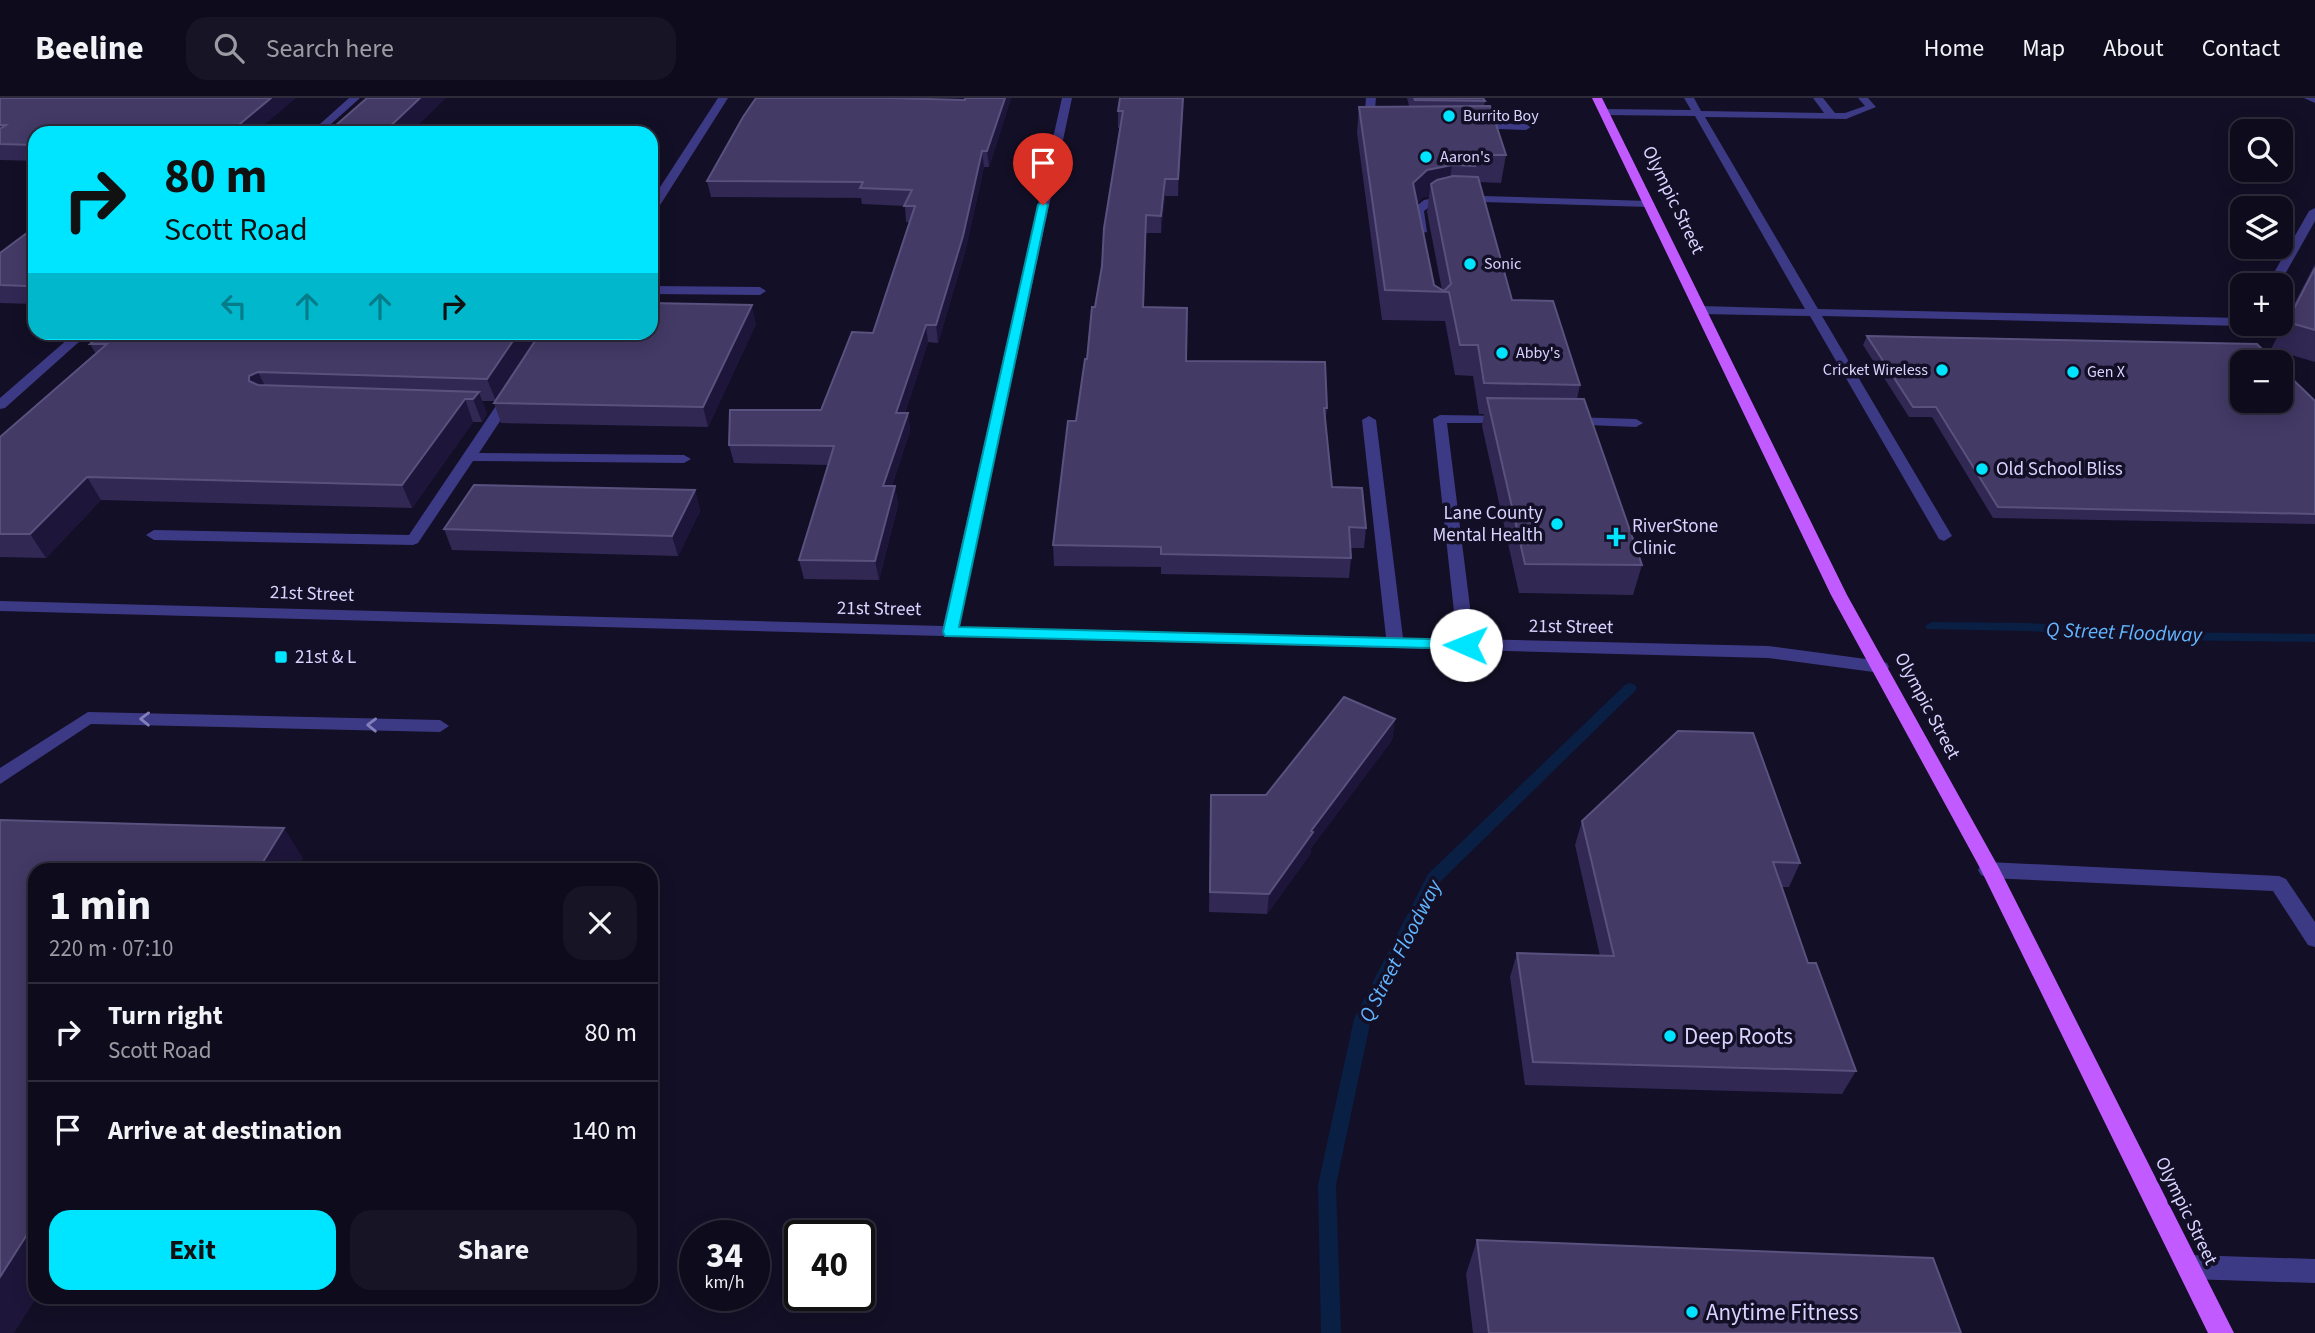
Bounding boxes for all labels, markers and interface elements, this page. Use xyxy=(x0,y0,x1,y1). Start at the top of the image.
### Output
search box xyxy=(186,17,676,80)
text: Beeline xyxy=(35,25,144,72)
icon: search xyxy=(210,29,248,67)
text: Search here xyxy=(266,30,394,67)
text: Home xyxy=(1924,31,1984,66)
text: Map xyxy=(2022,31,2065,66)
text: About xyxy=(2103,31,2164,66)
text: Contact xyxy=(2202,31,2280,66)
place label: Burrito Boy xyxy=(1463,105,1539,127)
marker: Burrito Boy xyxy=(1441,108,1457,124)
map controls xyxy=(2230,119,2293,413)
button: search xyxy=(2230,119,2293,182)
pin xyxy=(1013,133,1073,205)
street label: Olympic Street xyxy=(1635,141,1711,259)
text: 80 m xyxy=(164,142,268,212)
icon: arrive xyxy=(1024,144,1062,182)
place label: Aaron's xyxy=(1440,146,1491,168)
marker: Aaron's xyxy=(1418,149,1434,165)
icon: right xyxy=(49,154,140,245)
button: layers xyxy=(2230,196,2293,259)
text: Scott Road xyxy=(164,207,308,253)
place label: Sonic xyxy=(1484,253,1521,275)
marker: Sonic xyxy=(1462,256,1478,272)
button: + xyxy=(2230,273,2293,336)
icon: left xyxy=(215,287,253,325)
icon: ahead xyxy=(288,287,326,325)
icon: ahead xyxy=(361,287,399,325)
icon: right xyxy=(434,287,472,325)
place label: Abby's xyxy=(1516,342,1560,364)
marker: Abby's xyxy=(1494,345,1510,361)
button: − xyxy=(2230,350,2293,413)
place label: Cricket Wireless xyxy=(1823,359,1928,381)
place label: Gen X xyxy=(2087,361,2125,383)
marker: Cricket Wireless xyxy=(1934,362,1950,378)
marker: Gen X xyxy=(2065,364,2081,380)
place label: Old School Bliss xyxy=(1996,456,2123,483)
marker: Old School Bliss xyxy=(1974,461,1990,477)
place label: Lane County Mental Health xyxy=(1432,500,1543,549)
place label: RiverStone Clinic xyxy=(1632,513,1718,562)
marker: Lane County Mental Health xyxy=(1549,516,1565,532)
marker: RiverStone Clinic xyxy=(1606,527,1626,547)
street label: 21st Street xyxy=(269,579,355,609)
street label: 21st Street xyxy=(837,595,922,623)
position arrow xyxy=(1429,608,1503,682)
street label: 21st Street xyxy=(1529,613,1614,641)
water label: Q Street Floodway xyxy=(2045,614,2204,650)
place label: 21st & L xyxy=(295,644,356,671)
street label: Olympic Street xyxy=(1888,648,1967,765)
marker: 21st & L xyxy=(273,649,289,665)
one-way arrow xyxy=(139,711,149,727)
one-way arrow xyxy=(366,717,377,732)
water label: Q Street Floodway xyxy=(1351,873,1450,1027)
text: 1 min xyxy=(49,876,151,936)
button: close xyxy=(563,886,637,960)
text: 220 m · 07:10 xyxy=(49,932,173,965)
text: Turn right xyxy=(108,997,223,1034)
icon: right xyxy=(49,1013,87,1051)
text: 80 m xyxy=(584,1014,637,1051)
place label: Deep Roots xyxy=(1684,1020,1793,1053)
marker: Deep Roots xyxy=(1662,1028,1678,1044)
text: Scott Road xyxy=(108,1034,211,1067)
icon: arrive xyxy=(49,1111,87,1149)
text: Arrive at destination xyxy=(108,1112,342,1149)
text: 140 m xyxy=(571,1112,637,1149)
street label: Olympic Street xyxy=(2148,1152,2224,1270)
button: Exit xyxy=(49,1210,336,1290)
button: Share xyxy=(350,1210,637,1290)
speed limit sign: 40 xyxy=(784,1220,875,1311)
text: 34 xyxy=(706,1231,743,1281)
text: km/h xyxy=(705,1270,744,1295)
place label: Anytime Fitness xyxy=(1706,1296,1858,1329)
marker: Anytime Fitness xyxy=(1684,1304,1700,1320)

